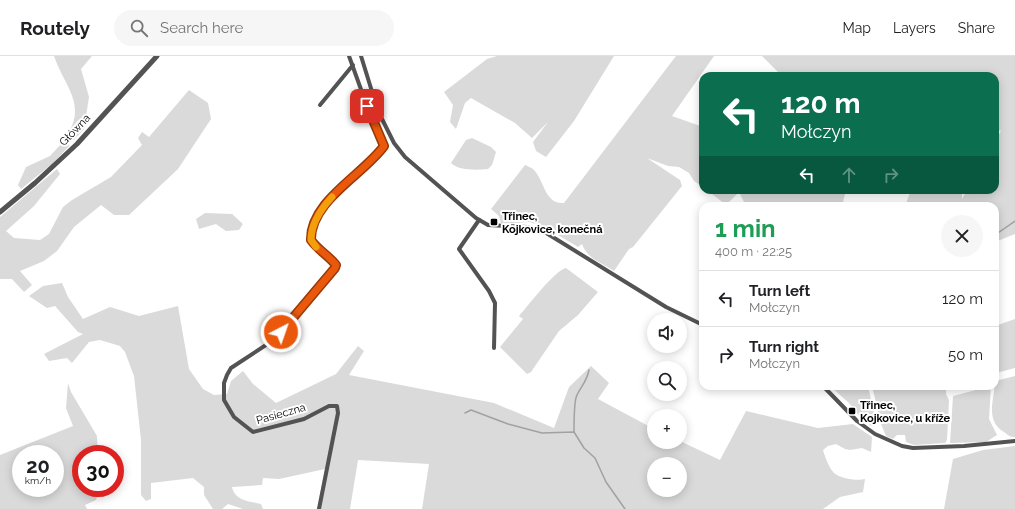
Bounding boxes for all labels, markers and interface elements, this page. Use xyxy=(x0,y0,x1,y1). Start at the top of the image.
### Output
search box xyxy=(114,10,394,46)
text: Routely xyxy=(20,17,90,39)
icon: search xyxy=(128,17,150,39)
text: Search here xyxy=(160,19,243,37)
text: Map xyxy=(843,20,871,36)
text: Layers xyxy=(893,20,936,36)
text: Share xyxy=(958,20,995,36)
text: 120 m xyxy=(781,87,861,120)
icon: left xyxy=(715,88,767,140)
pin xyxy=(350,89,384,123)
icon: arrive xyxy=(356,95,378,117)
street label: Główna xyxy=(57,112,93,148)
text: Mołczyn xyxy=(781,121,852,142)
icon: left xyxy=(796,164,818,186)
icon: ahead xyxy=(838,164,860,186)
icon: right xyxy=(880,164,902,186)
place label: Třinec, Kojkovice, konečná xyxy=(502,210,603,236)
text: 1 min xyxy=(715,214,776,243)
button: close xyxy=(941,215,983,257)
marker: Třinec, Kojkovice, konečná xyxy=(489,217,499,227)
text: 400 m · 22:25 xyxy=(715,244,792,259)
text: Turn left xyxy=(749,282,810,300)
icon: left xyxy=(715,288,737,310)
text: 120 m xyxy=(942,290,983,308)
text: Mołczyn xyxy=(749,300,800,315)
position arrow xyxy=(260,311,302,353)
map controls xyxy=(647,313,687,497)
button: sound xyxy=(647,313,687,353)
text: Turn right xyxy=(749,338,819,356)
icon: right xyxy=(715,344,737,366)
text: 50 m xyxy=(948,346,983,364)
text: Mołczyn xyxy=(749,356,800,371)
button: search xyxy=(647,361,687,401)
place label: Třinec, Kojkovice, u kříže xyxy=(860,399,951,425)
street label: Pasieczna xyxy=(255,401,307,427)
marker: Třinec, Kojkovice, u kříže xyxy=(847,406,857,416)
button: + xyxy=(647,409,687,449)
speed limit sign: 30 xyxy=(72,445,124,497)
text: 20 xyxy=(26,454,50,478)
button: − xyxy=(647,457,687,497)
text: km/h xyxy=(25,475,51,486)

